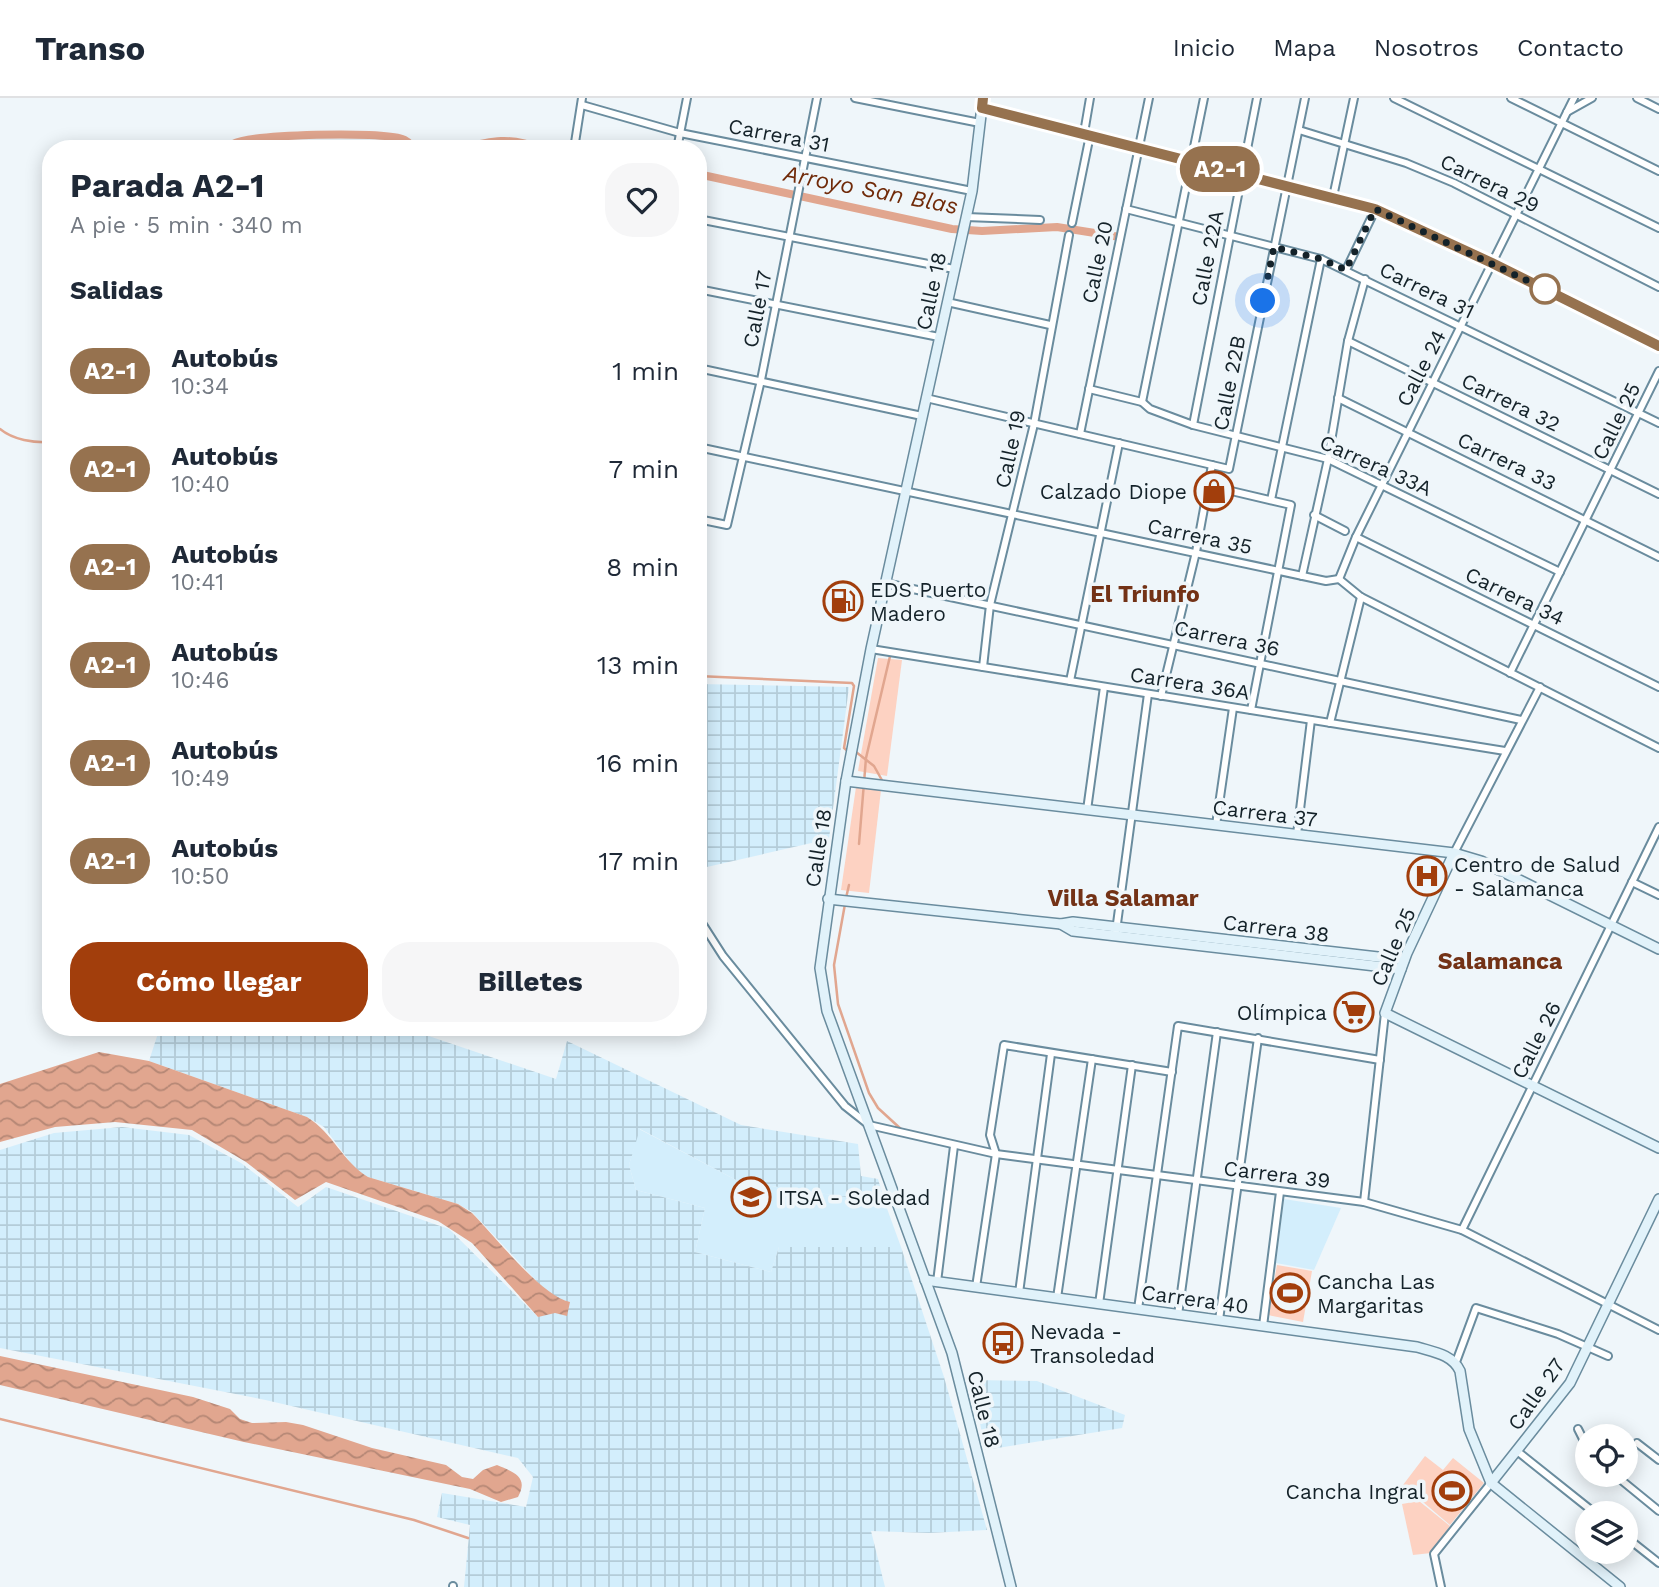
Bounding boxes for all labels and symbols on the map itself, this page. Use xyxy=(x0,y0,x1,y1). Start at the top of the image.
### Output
street label: Carrera 31 xyxy=(726,113,832,157)
line badge: A2-1 xyxy=(1171,146,1269,192)
street label: Carrera 29 xyxy=(1436,148,1544,218)
water label: Arroyo San Blas xyxy=(781,160,961,220)
street label: Calle 22A xyxy=(1185,208,1229,308)
street label: Calle 20 xyxy=(1076,218,1118,306)
street label: Calle 18 xyxy=(911,250,951,332)
street label: Carrera 31 xyxy=(1375,256,1479,324)
street label: Calle 17 xyxy=(737,268,777,350)
unlabelled marker xyxy=(1530,274,1560,304)
your location xyxy=(1245,283,1280,318)
street label: Calle 24 xyxy=(1391,325,1451,411)
street label: Calle 22B xyxy=(1208,333,1250,433)
street label: Carrera 32 xyxy=(1458,367,1564,437)
street label: Calle 25 xyxy=(1587,378,1645,464)
street label: Calle 19 xyxy=(990,408,1030,490)
street label: Carrera 33 xyxy=(1454,426,1560,496)
street label: Carrera 33A xyxy=(1316,429,1436,501)
shop icon: Calzado Diope xyxy=(1193,470,1235,512)
place label: Calzado Diope xyxy=(1040,479,1187,504)
street label: Carrera 35 xyxy=(1145,513,1255,559)
street label: Carrera 34 xyxy=(1461,561,1569,631)
place label: EDS Puerto Madero xyxy=(870,577,986,626)
fuel station icon: EDS Puerto Madero xyxy=(822,580,864,622)
district label: El Triunfo xyxy=(1090,581,1200,608)
street label: Carrera 36 xyxy=(1172,615,1282,661)
street label: Carrera 36A xyxy=(1128,661,1252,705)
street label: Carrera 37 xyxy=(1211,794,1319,832)
street label: Calle 18 xyxy=(799,807,837,889)
place label: Centro de Salud - Salamanca xyxy=(1454,852,1620,901)
hospital icon: Centro de Salud - Salamanca xyxy=(1406,855,1448,897)
district label: Villa Salamar xyxy=(1047,885,1199,912)
street label: Calle 25 xyxy=(1365,904,1421,990)
street label: Carrera 38 xyxy=(1221,909,1331,947)
district label: Salamanca xyxy=(1438,948,1563,975)
supermarket icon: Olímpica xyxy=(1333,991,1375,1033)
street label: Calle 26 xyxy=(1506,997,1566,1083)
place label: Olímpica xyxy=(1237,1000,1327,1025)
street label: Carrera 39 xyxy=(1222,1155,1332,1193)
school or university icon: ITSA - Soledad xyxy=(730,1176,772,1218)
place label: ITSA - Soledad xyxy=(778,1185,930,1210)
place label: Cancha Las Margaritas xyxy=(1317,1269,1435,1318)
sports icon: Cancha Las Margaritas xyxy=(1269,1272,1311,1314)
street label: Carrera 40 xyxy=(1140,1279,1250,1319)
place label: Nevada - Transoledad xyxy=(1030,1319,1155,1368)
bus stop icon: Nevada - Transoledad xyxy=(982,1322,1024,1364)
street label: Calle 27 xyxy=(1502,1353,1570,1435)
street label: Calle 18 xyxy=(962,1368,1006,1450)
sports icon: Cancha Ingral xyxy=(1431,1470,1473,1512)
place label: Cancha Ingral xyxy=(1286,1479,1426,1504)

